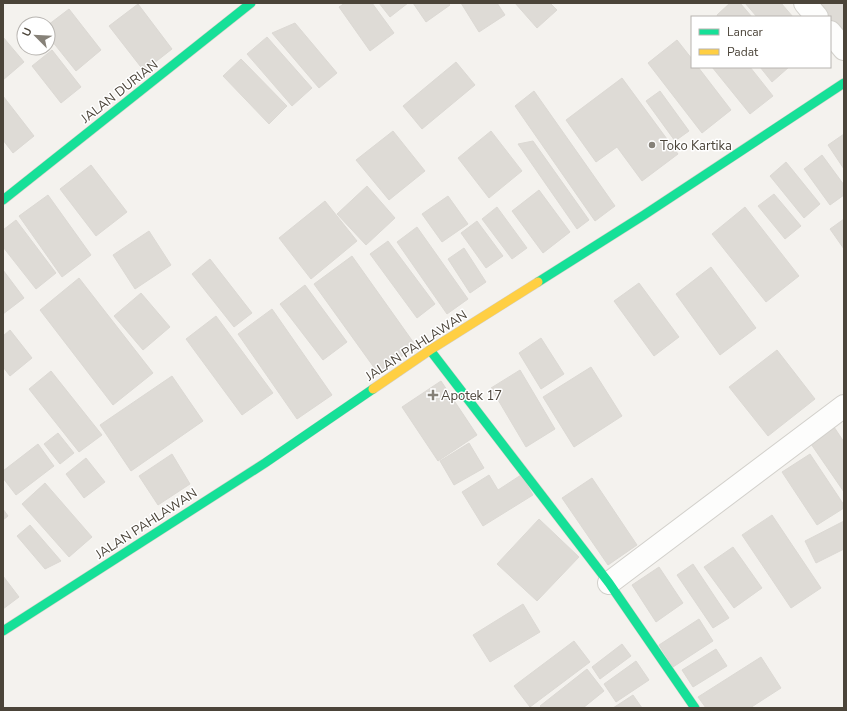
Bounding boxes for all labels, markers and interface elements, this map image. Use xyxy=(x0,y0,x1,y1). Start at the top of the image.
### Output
north arrow xyxy=(16,16,56,56)
legend xyxy=(691,16,831,68)
text: Lancar xyxy=(727,24,764,40)
text: U xyxy=(19,25,36,39)
text: Padat xyxy=(727,44,759,60)
street label: JALAN DURIAN xyxy=(77,56,162,128)
place label: Toko Kartika xyxy=(660,137,732,155)
marker: Toko Kartika xyxy=(647,140,657,150)
street label: JALAN PAHLAWAN xyxy=(361,306,471,386)
place label: Apotek 17 xyxy=(441,387,502,405)
marker: Apotek 17 xyxy=(428,390,438,400)
street label: JALAN PAHLAWAN xyxy=(91,484,201,564)

